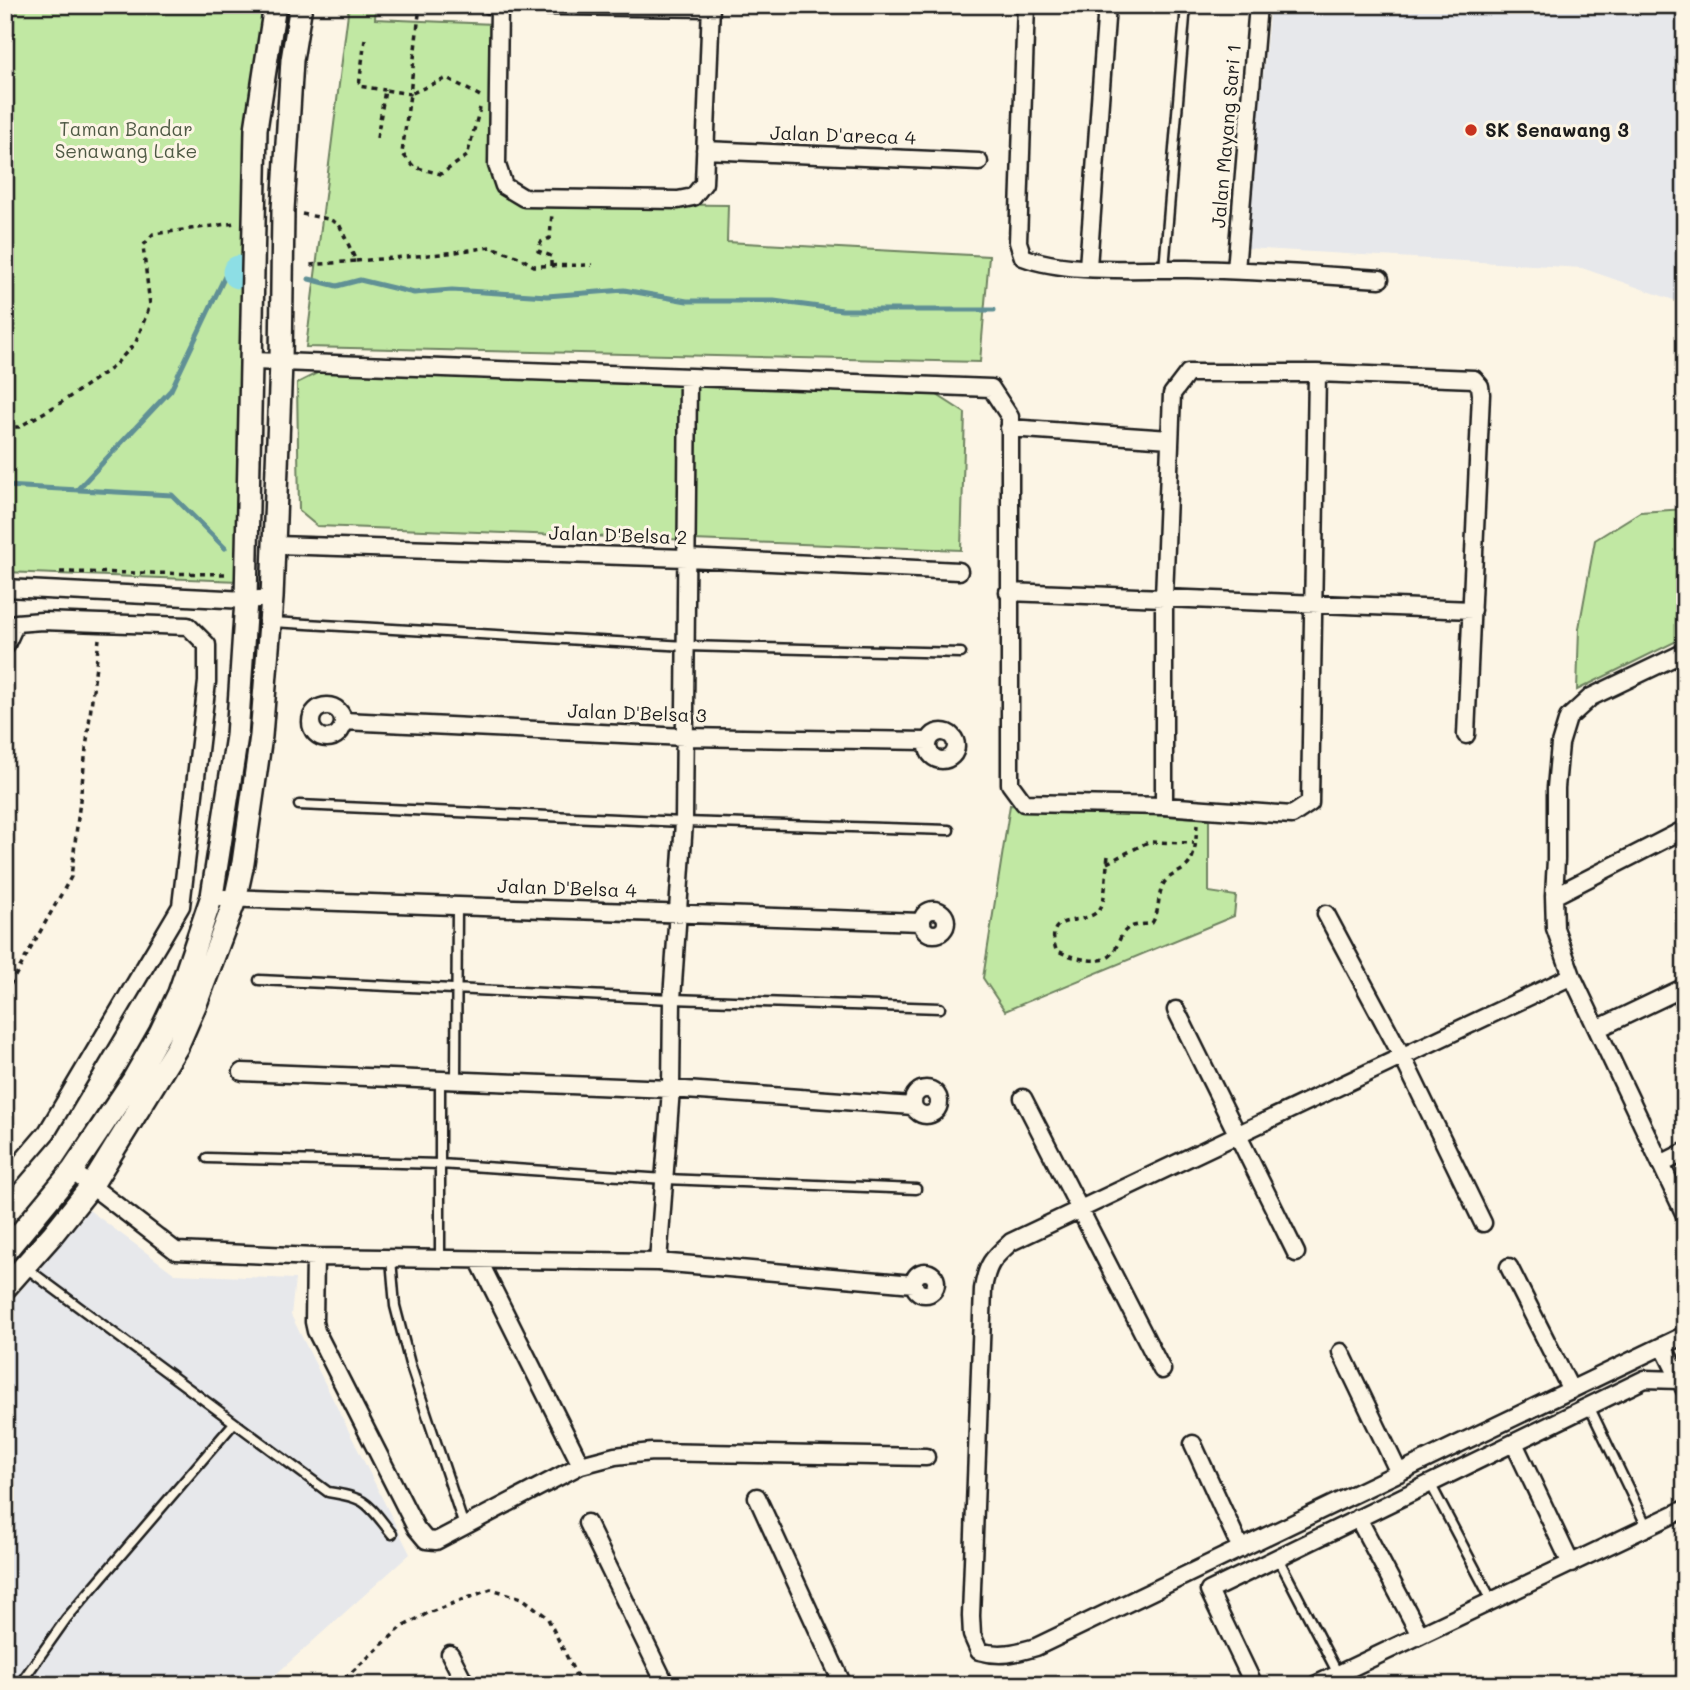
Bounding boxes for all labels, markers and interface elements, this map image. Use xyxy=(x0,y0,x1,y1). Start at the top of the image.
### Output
street label: Jalan Mayang Sari 1 xyxy=(1205,43,1246,229)
park label: Taman Bandar Senawang Lake xyxy=(55,116,197,163)
place label: SK Senawang 3 xyxy=(1485,117,1629,142)
street label: Jalan D'areca 4 xyxy=(770,119,916,150)
marker: SK Senawang 3 xyxy=(1463,122,1479,138)
street label: Jalan D'Belsa 2 xyxy=(548,520,688,549)
street label: Jalan D'Belsa 3 xyxy=(567,698,707,727)
street label: Jalan D'Belsa 4 xyxy=(497,873,637,902)

